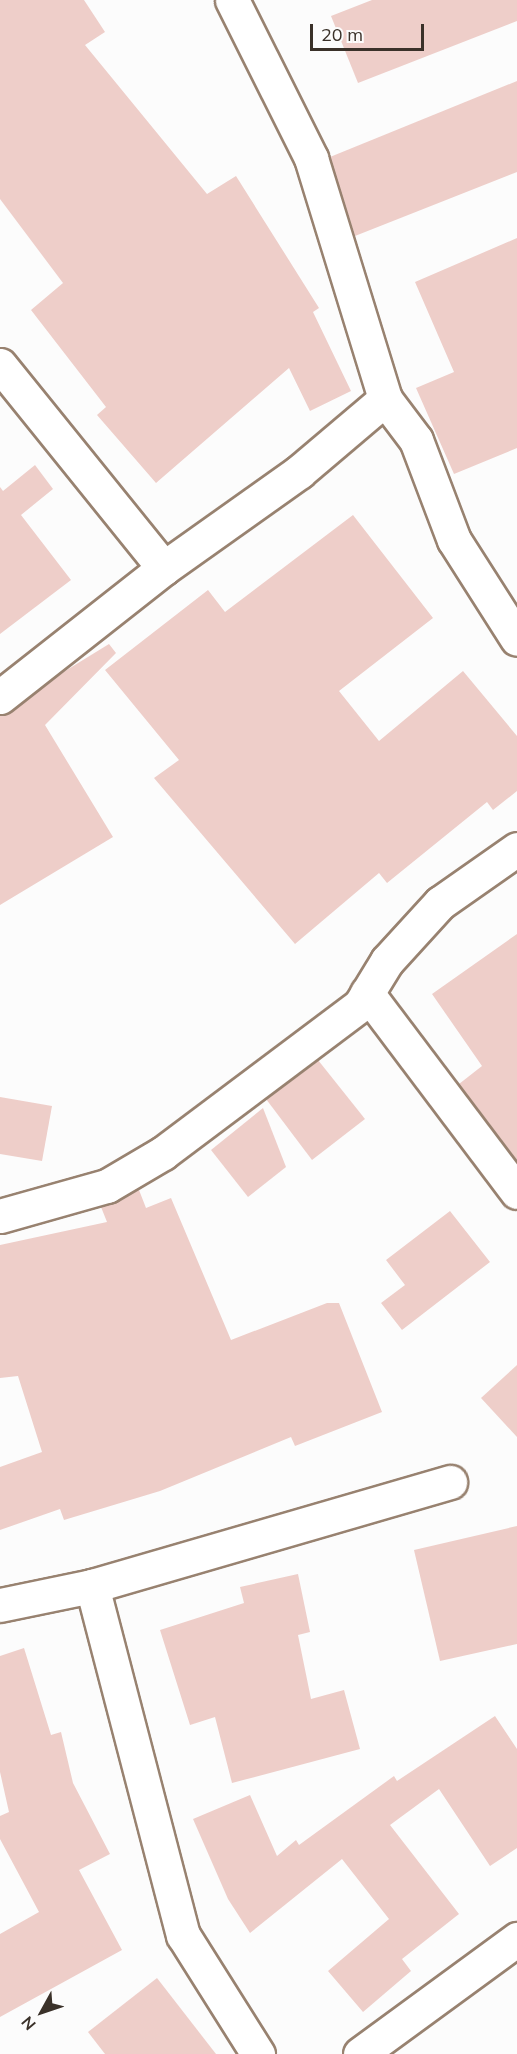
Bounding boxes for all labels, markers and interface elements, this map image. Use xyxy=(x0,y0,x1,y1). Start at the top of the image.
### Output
scale bar xyxy=(313,12,427,50)
text: 20 m xyxy=(321,23,363,46)
north arrow xyxy=(12,1982,72,2042)
text: N xyxy=(17,2013,40,2035)

